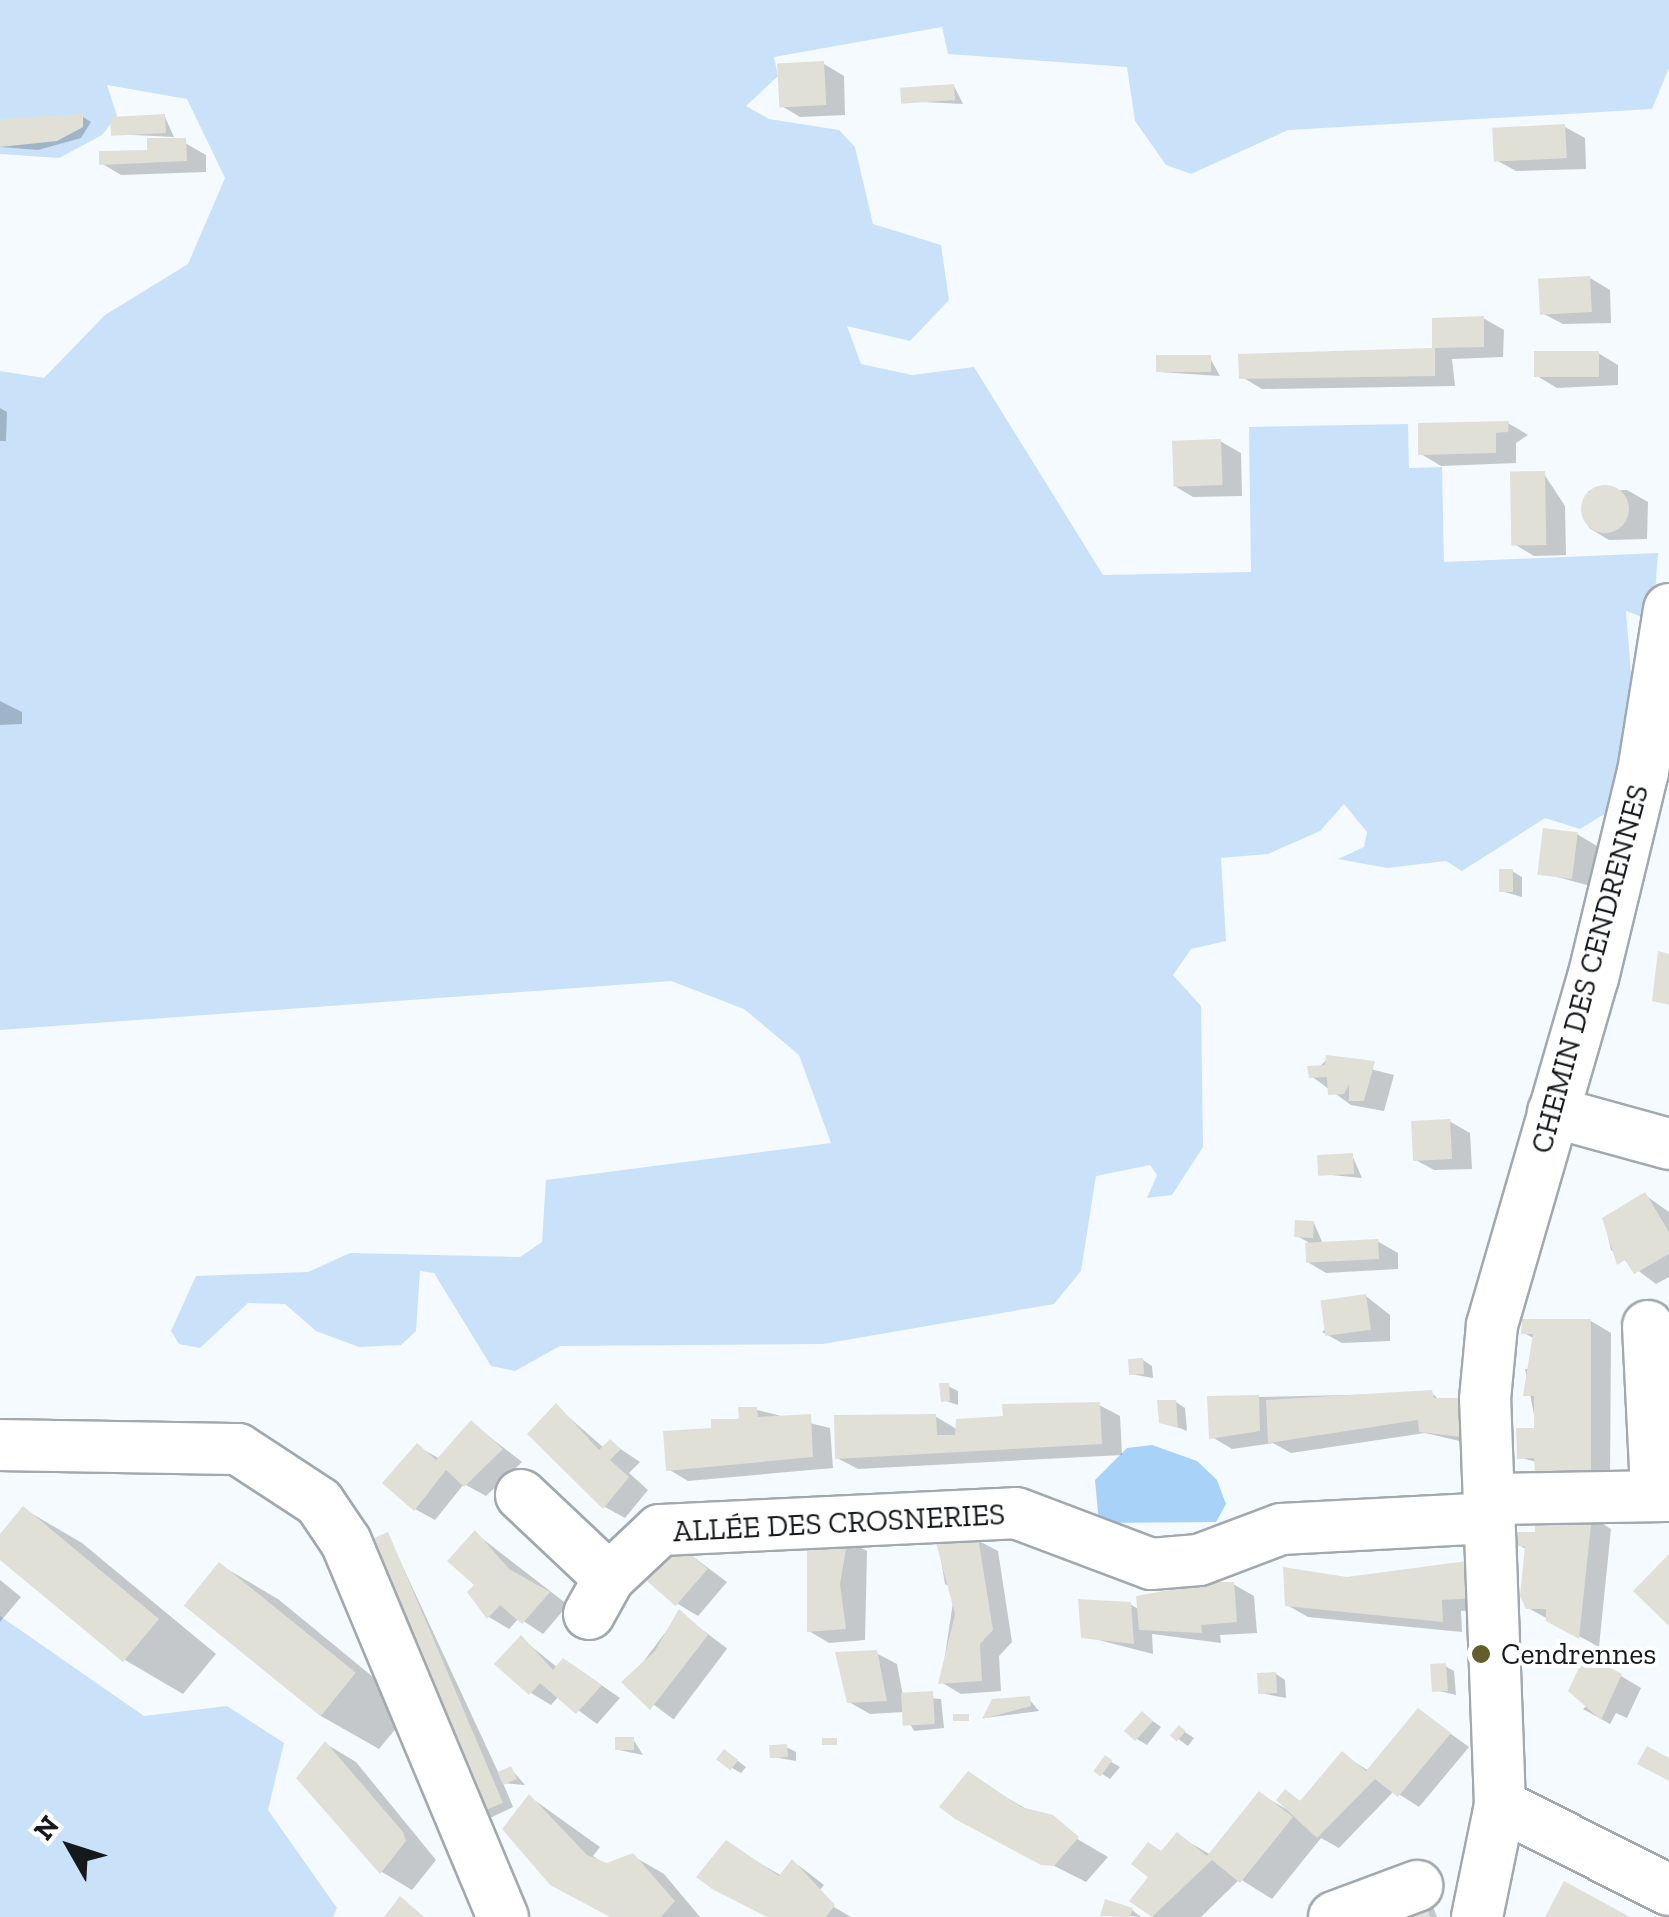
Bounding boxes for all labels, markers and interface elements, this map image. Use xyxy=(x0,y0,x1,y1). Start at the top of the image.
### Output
street label: CHEMIN DES CENDRENNES xyxy=(1523,781,1657,1157)
street label: ALLÉE DES CROSNERIES xyxy=(672,1496,1006,1550)
place label: Cendrennes xyxy=(1501,1636,1656,1672)
marker: Cendrennes xyxy=(1470,1643,1492,1665)
north arrow xyxy=(20,1797,120,1897)
text: N xyxy=(27,1809,66,1846)

